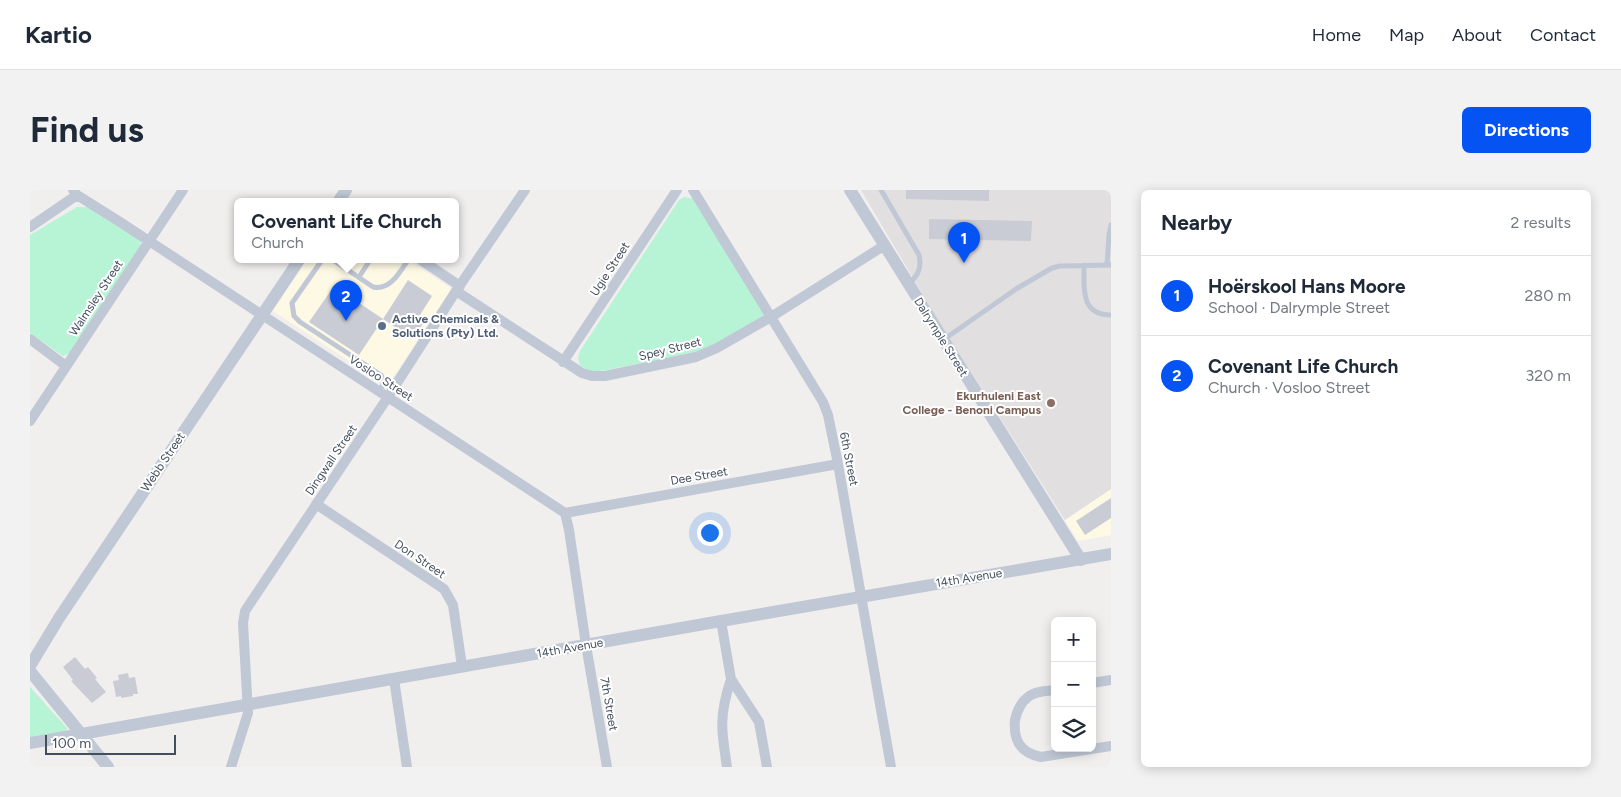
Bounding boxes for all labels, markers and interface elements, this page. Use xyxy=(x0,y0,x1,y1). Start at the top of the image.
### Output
text: Kartio xyxy=(25,20,92,49)
text: Home xyxy=(1312,24,1361,46)
text: Map xyxy=(1389,24,1424,46)
text: About xyxy=(1452,24,1502,46)
text: Contact xyxy=(1530,24,1596,46)
button: Directions xyxy=(1462,107,1591,153)
text: Find us xyxy=(30,109,144,151)
popup xyxy=(234,198,459,263)
text: Covenant Life Church xyxy=(251,210,442,233)
text: Nearby xyxy=(1161,210,1232,235)
text: 2 results xyxy=(1511,213,1571,232)
pin: 1 xyxy=(948,222,980,263)
text: Church xyxy=(251,233,304,252)
street label: Ugie Street xyxy=(587,239,633,299)
street label: Walmsley Street xyxy=(66,257,126,339)
text: Hoërskool Hans Moore xyxy=(1208,275,1406,298)
pin: 2 xyxy=(330,280,362,321)
text: 1 xyxy=(1174,286,1180,305)
text: 280 m xyxy=(1524,286,1571,305)
street label: Dalrymple Street xyxy=(911,295,971,379)
text: School · Dalrymple Street xyxy=(1208,298,1390,317)
place label: Active Chemicals & Solutions (Pty) Ltd. xyxy=(392,312,499,340)
marker: Active Chemicals & Solutions (Pty) Ltd. xyxy=(376,320,388,332)
street label: Spey Street xyxy=(637,334,703,364)
street label: Vosloo Street xyxy=(346,352,416,404)
text: Covenant Life Church xyxy=(1208,355,1398,378)
text: 2 xyxy=(1172,366,1182,385)
text: 320 m xyxy=(1526,366,1571,385)
text: Church · Vosloo Street xyxy=(1208,378,1370,397)
place label: Ekurhuleni East College - Benoni Campus xyxy=(903,389,1041,417)
marker: Ekurhuleni East College - Benoni Campus xyxy=(1045,397,1057,409)
street label: Dingwall Street xyxy=(302,422,360,498)
street label: Webb Street xyxy=(138,429,188,494)
street label: 6th Street xyxy=(837,431,861,488)
street label: Dee Street xyxy=(669,464,729,488)
your location xyxy=(697,520,723,546)
street label: Don Street xyxy=(392,537,449,581)
street label: 14th Avenue xyxy=(935,566,1004,590)
map controls xyxy=(1051,617,1096,752)
button: + xyxy=(1051,617,1096,662)
street label: 14th Avenue xyxy=(536,635,605,661)
button: − xyxy=(1051,662,1096,707)
street label: 7th Street xyxy=(597,676,621,732)
button: layers xyxy=(1051,707,1096,752)
scale bar xyxy=(45,732,176,755)
text: 100 m xyxy=(52,735,91,752)

